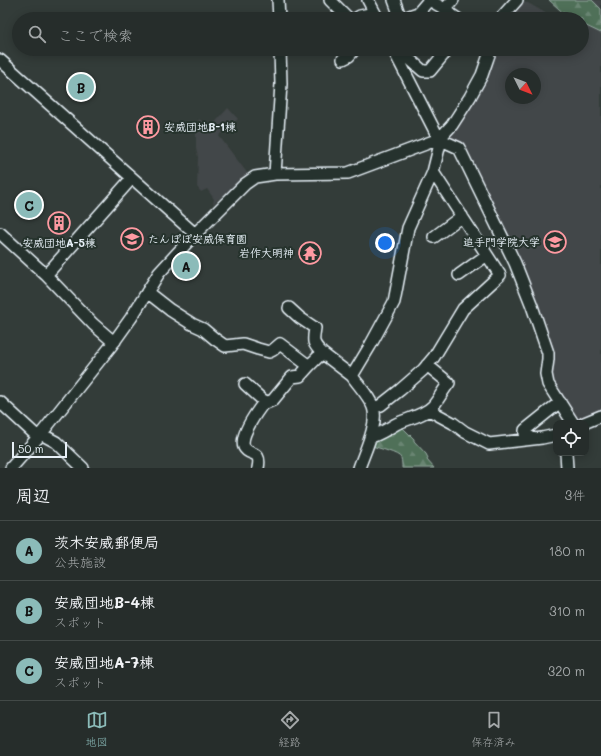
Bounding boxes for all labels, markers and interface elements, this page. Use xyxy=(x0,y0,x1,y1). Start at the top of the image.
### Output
search box xyxy=(12,12,589,56)
icon: search xyxy=(26,23,48,45)
text: ここで検索 xyxy=(58,25,133,45)
north arrow xyxy=(505,68,541,104)
pin: B xyxy=(68,72,94,102)
building icon: 安威団地B-1棟 xyxy=(135,114,161,140)
place label: 安威団地B-1棟 xyxy=(164,119,237,134)
pin: C xyxy=(16,190,42,220)
building icon: 安威団地A-5棟 xyxy=(46,210,72,236)
school or university icon: たんぽぽ安威保育園 xyxy=(119,226,145,252)
school or university icon: 追手門学院大学 xyxy=(542,229,568,255)
place label: たんぽぽ安威保育園 xyxy=(148,231,247,246)
your location xyxy=(375,233,395,253)
place label: 追手門学院大学 xyxy=(463,234,540,249)
place label: 安威団地A-5棟 xyxy=(22,235,97,250)
temple icon: 岩作大明神 xyxy=(297,240,323,266)
place label: 岩作大明神 xyxy=(239,245,294,260)
pin: A xyxy=(173,251,199,281)
map controls xyxy=(553,420,589,456)
button: locate xyxy=(553,420,589,456)
scale bar xyxy=(12,440,67,459)
text: 50 m xyxy=(18,441,44,456)
text: 周辺 xyxy=(16,484,50,506)
text: 3件 xyxy=(564,486,585,503)
text: 茨木安威郵便局 xyxy=(54,532,159,552)
text: A xyxy=(24,542,34,559)
text: 180 m xyxy=(549,542,585,559)
text: 公共施設 xyxy=(54,553,106,570)
text: 安威団地B-4棟 xyxy=(54,592,155,612)
text: B xyxy=(25,602,33,619)
text: 310 m xyxy=(549,602,585,619)
text: スポット xyxy=(54,613,106,630)
text: 安威団地A-7棟 xyxy=(54,652,154,672)
text: C xyxy=(24,662,34,679)
text: 320 m xyxy=(548,662,585,679)
text: スポット xyxy=(54,673,106,690)
tab: 地図 xyxy=(86,709,108,749)
tab: 経路 xyxy=(279,709,301,749)
tab: 保存済み xyxy=(472,709,516,749)

